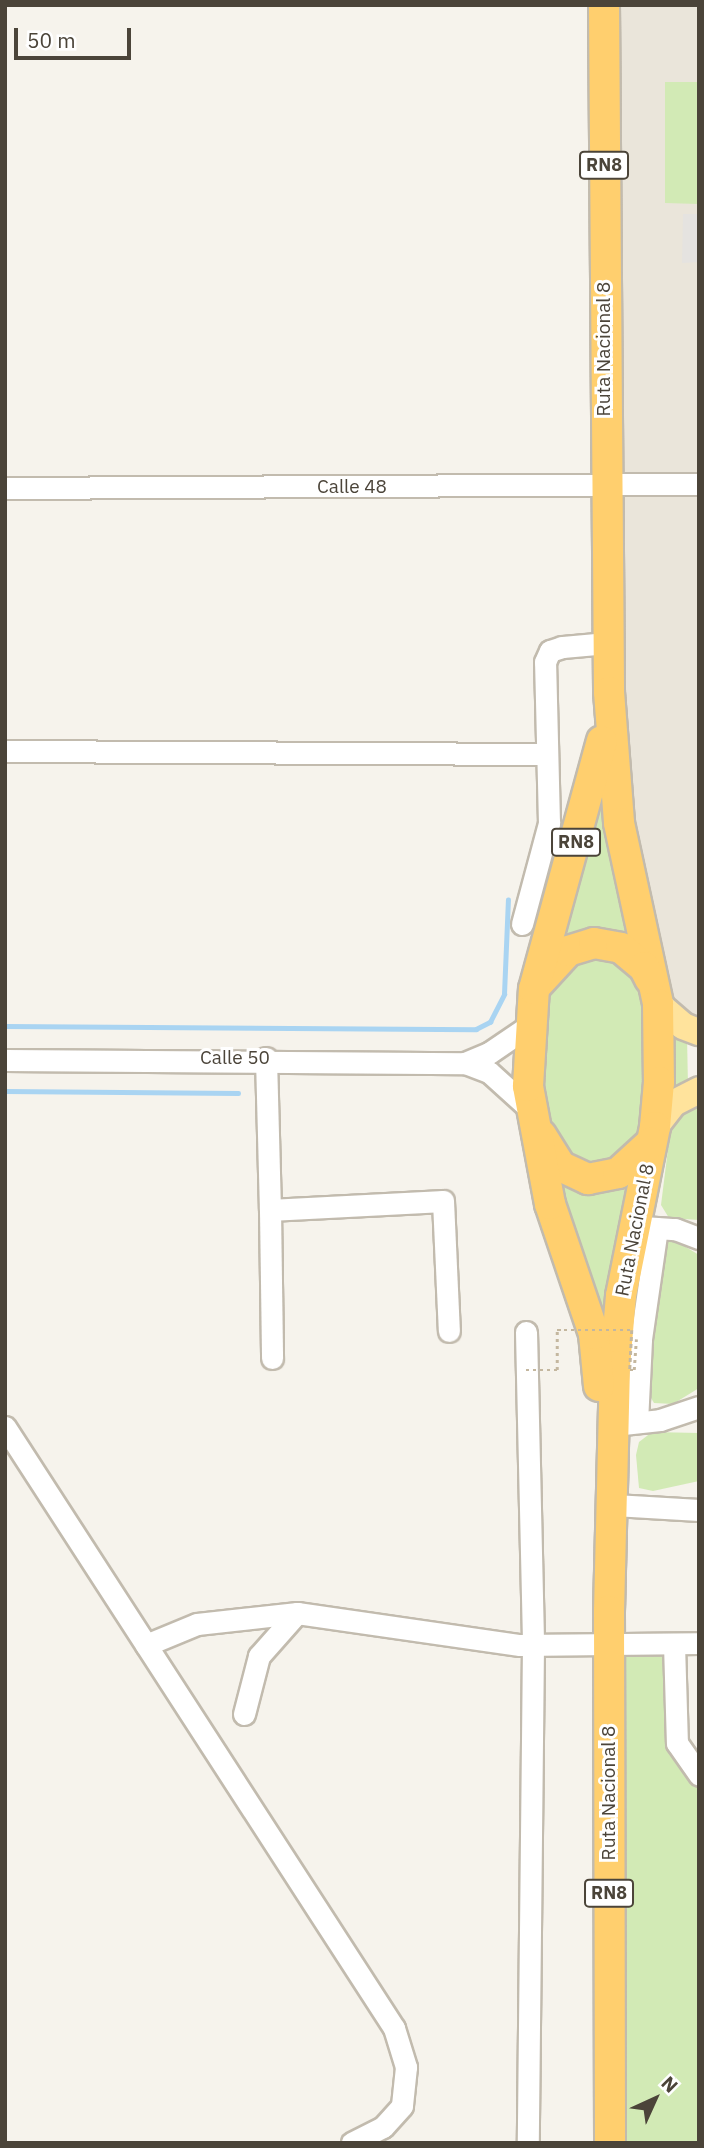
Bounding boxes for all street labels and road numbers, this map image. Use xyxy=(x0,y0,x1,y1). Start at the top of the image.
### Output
road number: RN8 xyxy=(578,150,630,180)
street label: Ruta Nacional 8 xyxy=(593,282,615,416)
street label: Calle 48 xyxy=(317,476,387,498)
road number: RN8 xyxy=(550,828,602,856)
street label: Calle 50 xyxy=(200,1047,270,1069)
street label: Ruta Nacional 8 xyxy=(611,1162,659,1298)
street label: Ruta Nacional 8 xyxy=(598,1726,620,1860)
road number: RN8 xyxy=(583,1879,635,1908)

